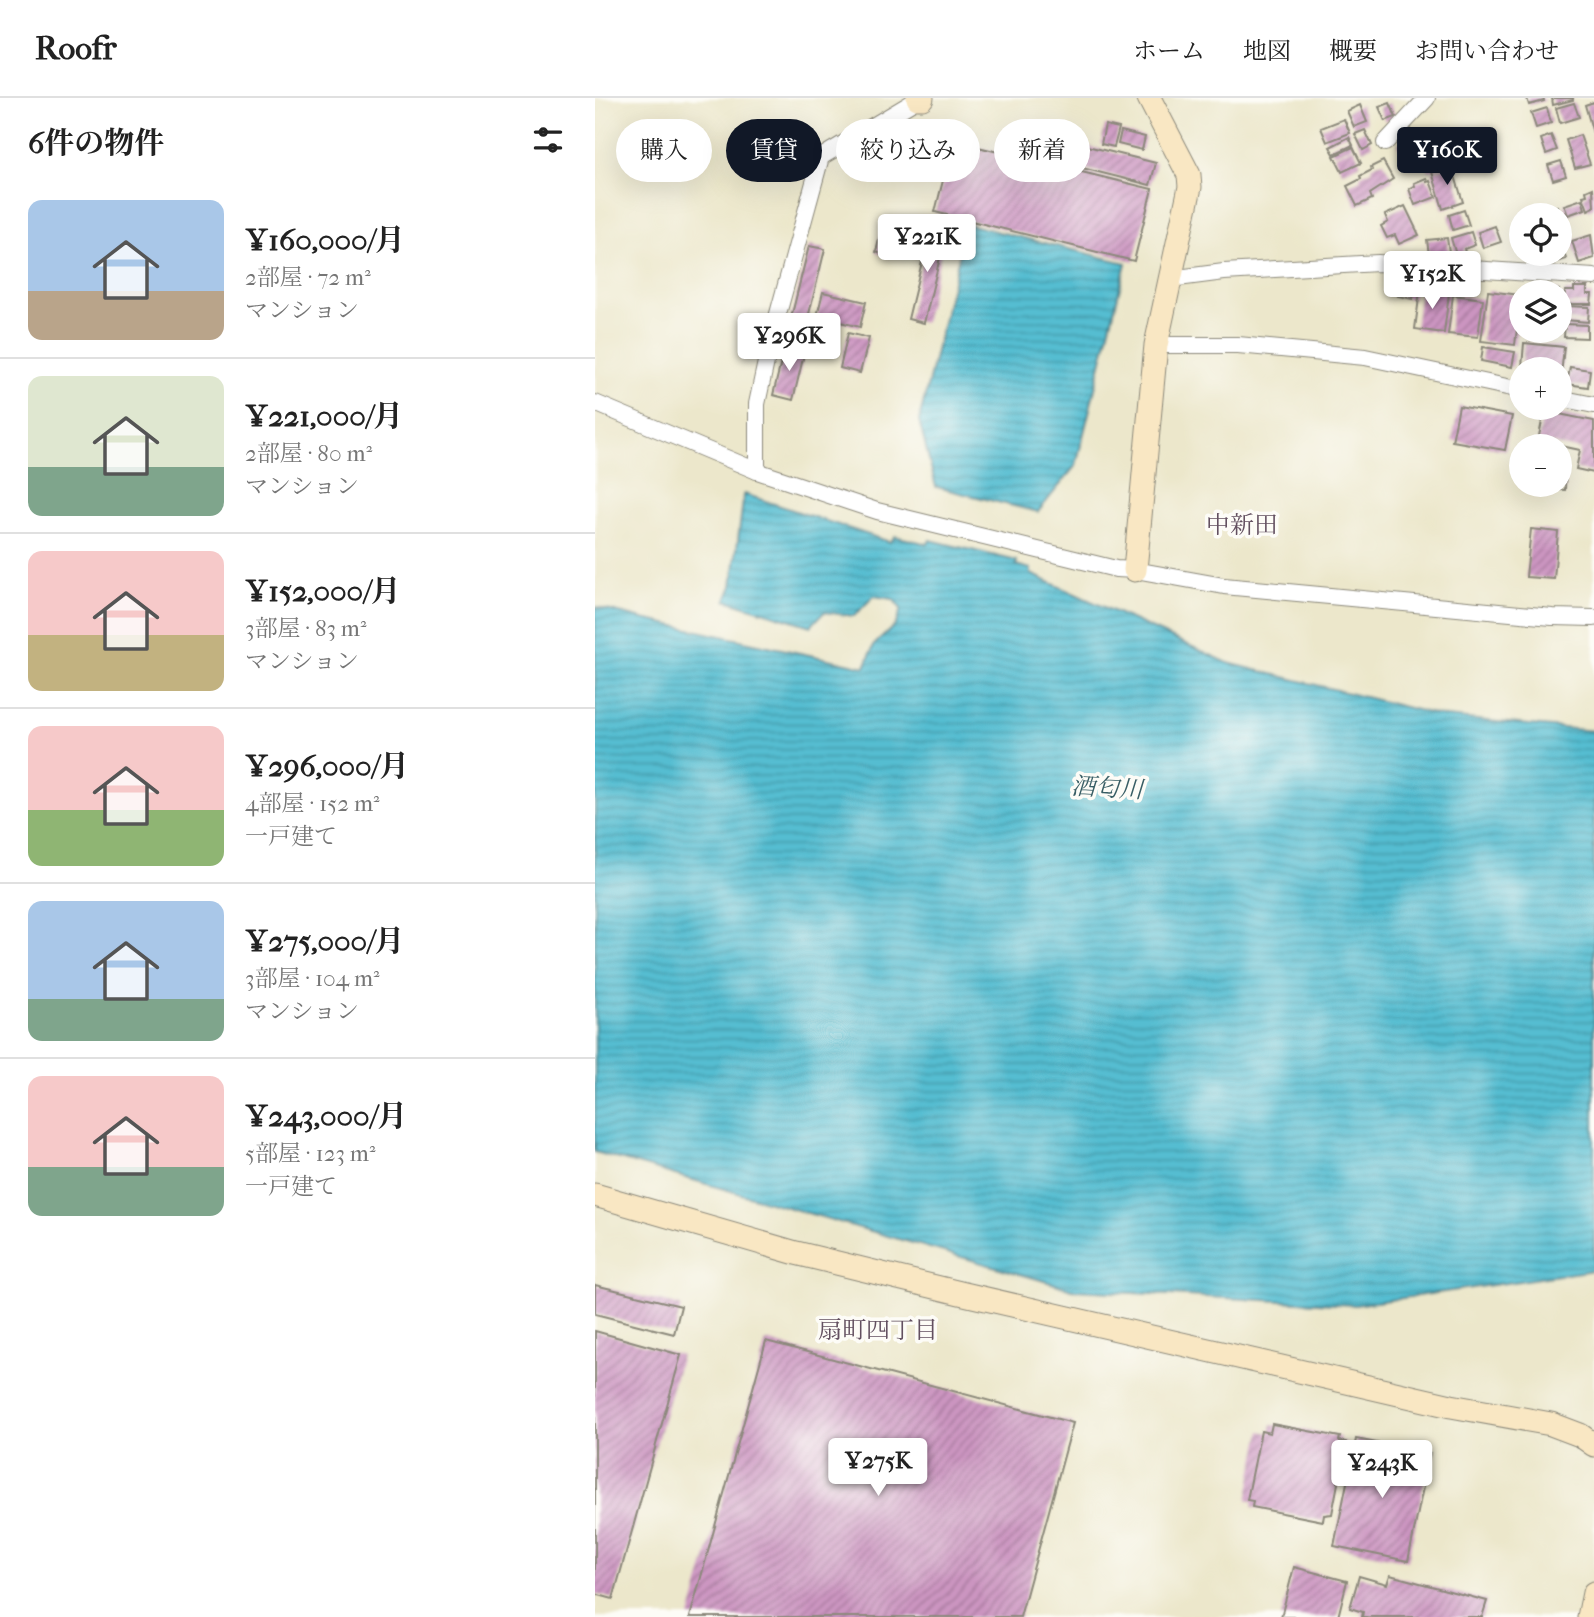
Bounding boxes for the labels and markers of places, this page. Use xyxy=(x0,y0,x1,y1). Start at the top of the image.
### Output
pin: ¥160K xyxy=(1398,127,1496,187)
pin: ¥221K xyxy=(878,214,976,274)
pin: ¥152K xyxy=(1383,252,1481,311)
pin: ¥296K xyxy=(740,314,838,373)
pin: ¥275K xyxy=(829,1438,927,1498)
pin: ¥243K xyxy=(1333,1440,1431,1500)

